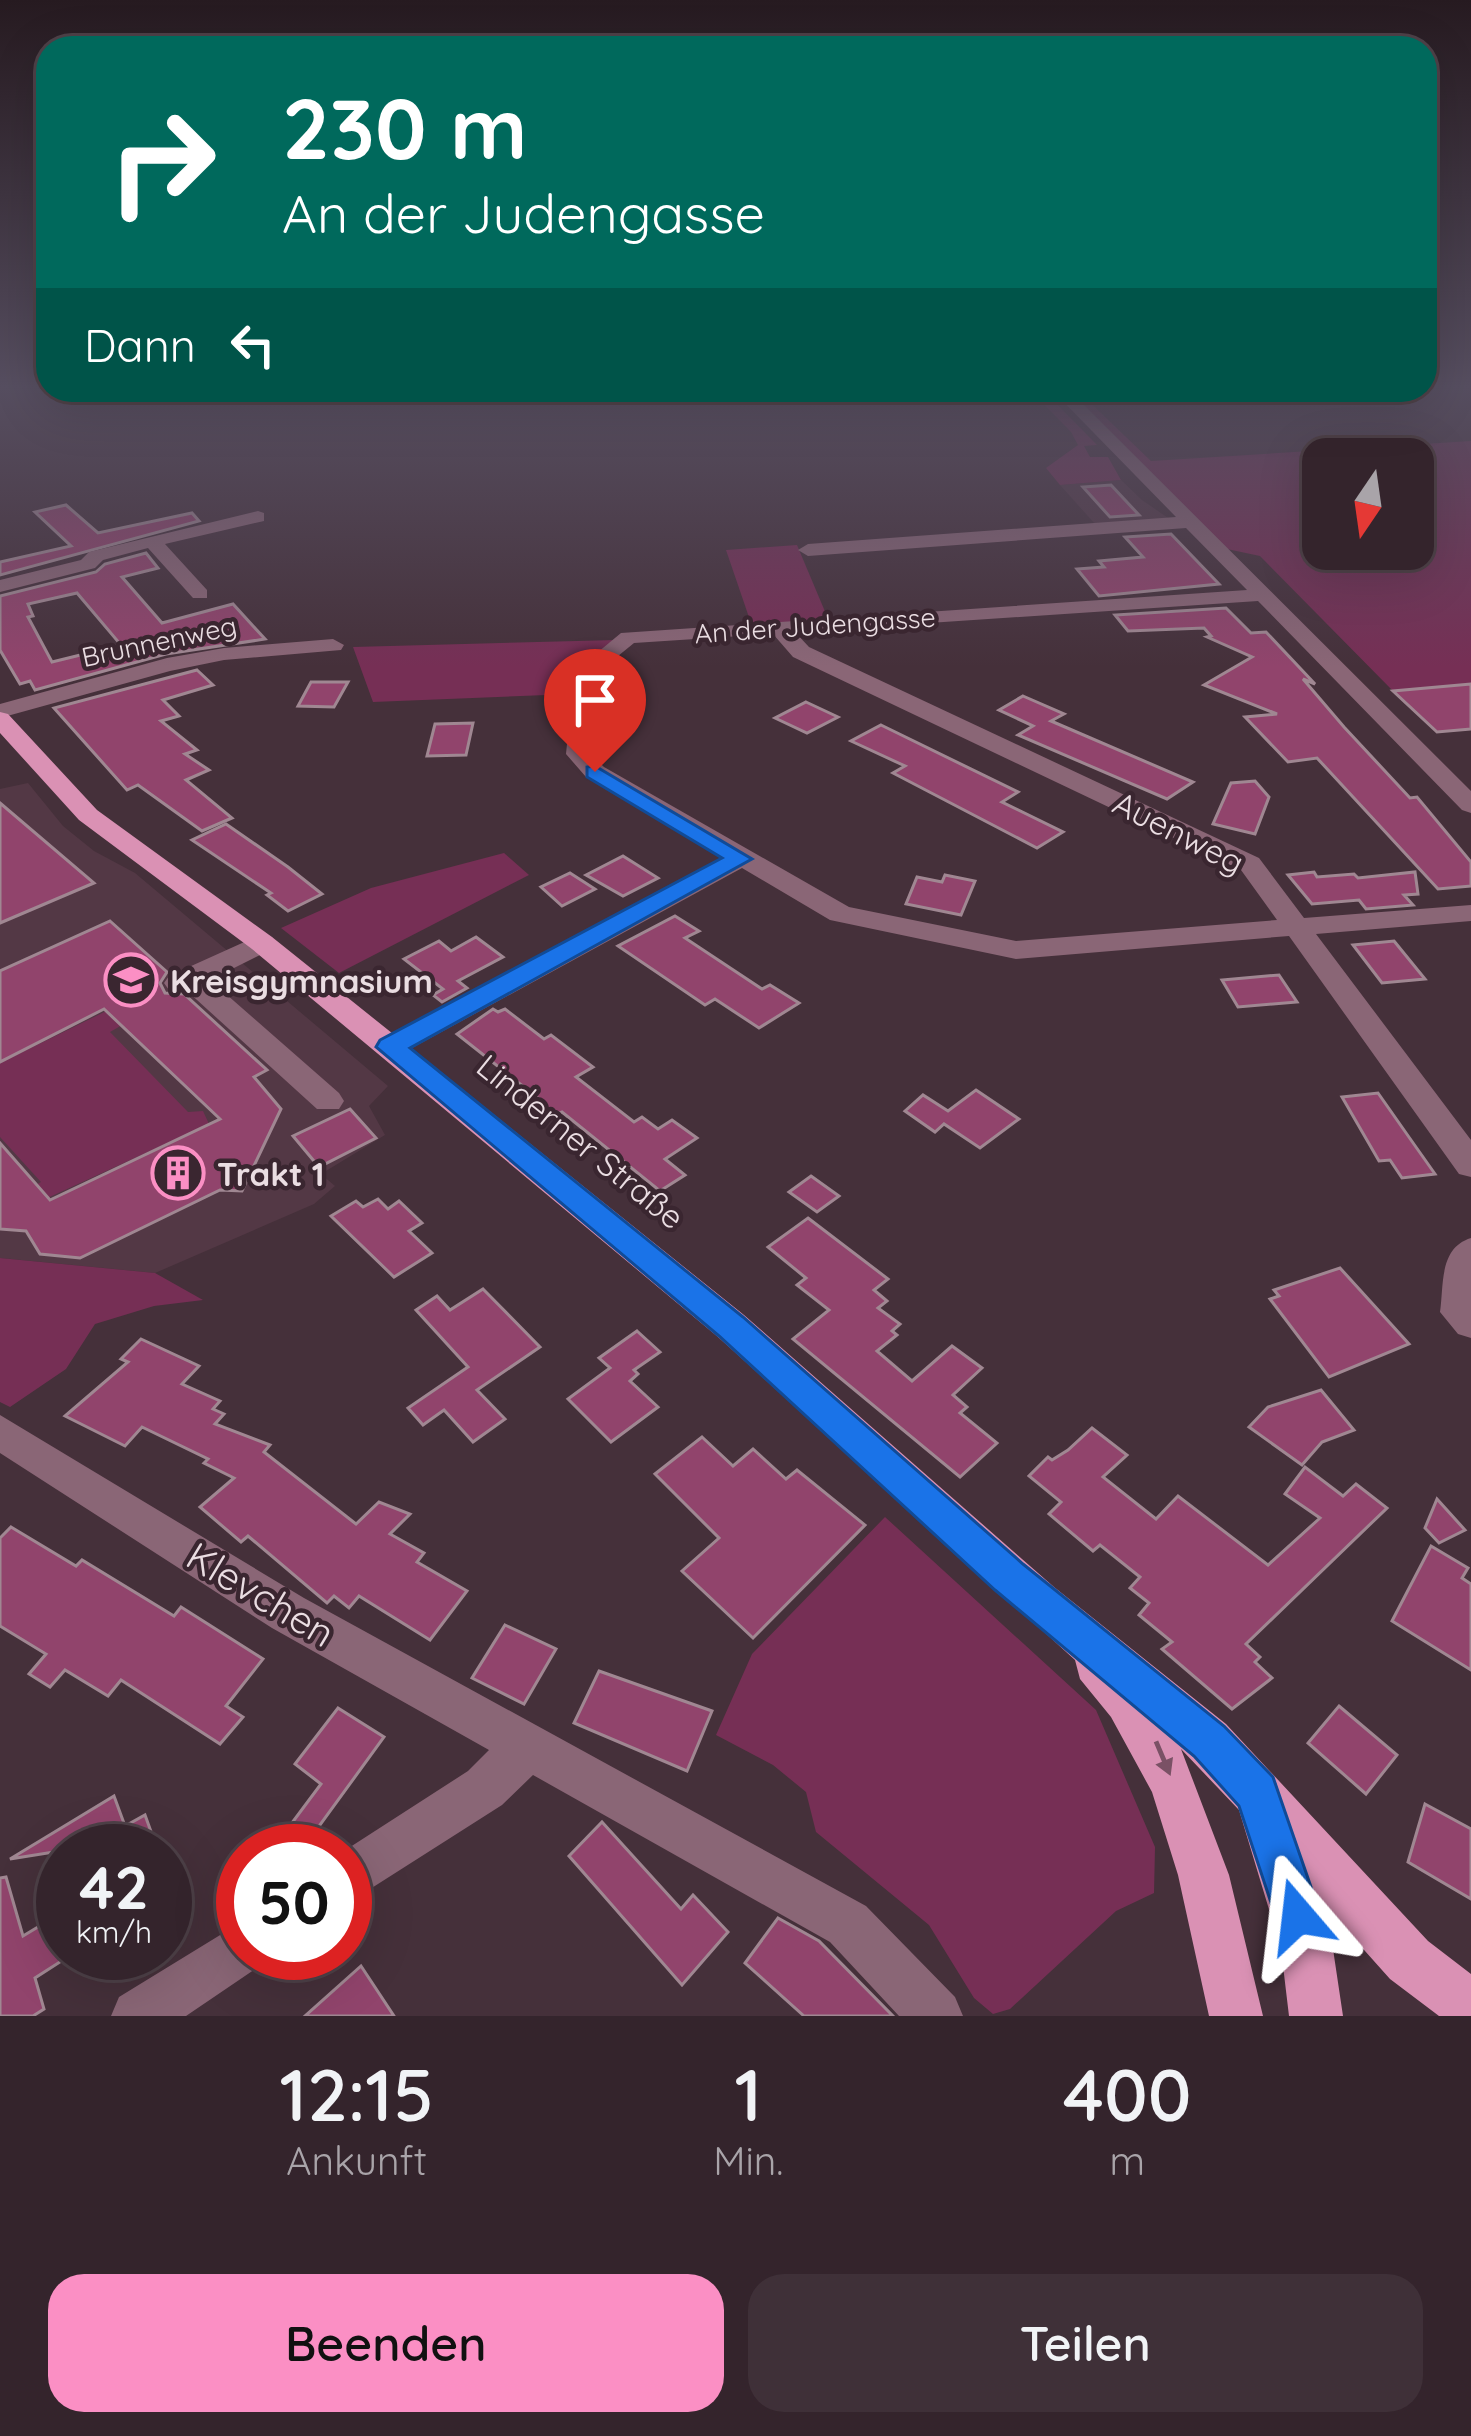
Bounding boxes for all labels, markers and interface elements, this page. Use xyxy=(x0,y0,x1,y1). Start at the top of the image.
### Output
text: 230 m xyxy=(282,75,527,180)
icon: right xyxy=(84,84,240,240)
text: An der Judengasse xyxy=(282,179,765,247)
icon: left xyxy=(220,312,286,378)
text: Dann xyxy=(84,317,196,373)
north arrow xyxy=(1302,438,1434,570)
map controls xyxy=(1302,438,1434,570)
street label: An der Judengasse xyxy=(693,600,937,650)
street label: Brunnenweg xyxy=(78,608,240,674)
pin xyxy=(544,649,646,772)
icon: arrive xyxy=(562,667,628,733)
street label: Auenweg xyxy=(1107,782,1251,882)
school or university icon: Kreisgymnasium xyxy=(103,952,159,1008)
place label: Kreisgymnasium xyxy=(170,960,433,1001)
street label: Linderner Straße xyxy=(469,1045,693,1237)
building icon: Trakt 1 xyxy=(150,1145,206,1201)
place label: Trakt 1 xyxy=(217,1153,325,1194)
street label: Klevchen xyxy=(178,1531,344,1657)
one-way arrow xyxy=(1154,1740,1173,1776)
speed limit sign: 50 xyxy=(216,1824,372,1980)
text: 42 xyxy=(79,1849,149,1924)
position arrow xyxy=(1235,1853,1361,1979)
text: km/h xyxy=(76,1913,152,1951)
text: 12:15 xyxy=(280,2049,434,2139)
text: 1 xyxy=(735,2049,762,2139)
text: 400 xyxy=(1063,2049,1191,2139)
text: Ankunft xyxy=(286,2136,427,2185)
text: Min. xyxy=(713,2136,783,2185)
text: m xyxy=(1109,2136,1145,2185)
button: Beenden xyxy=(48,2274,724,2412)
button: Teilen xyxy=(748,2274,1423,2412)

